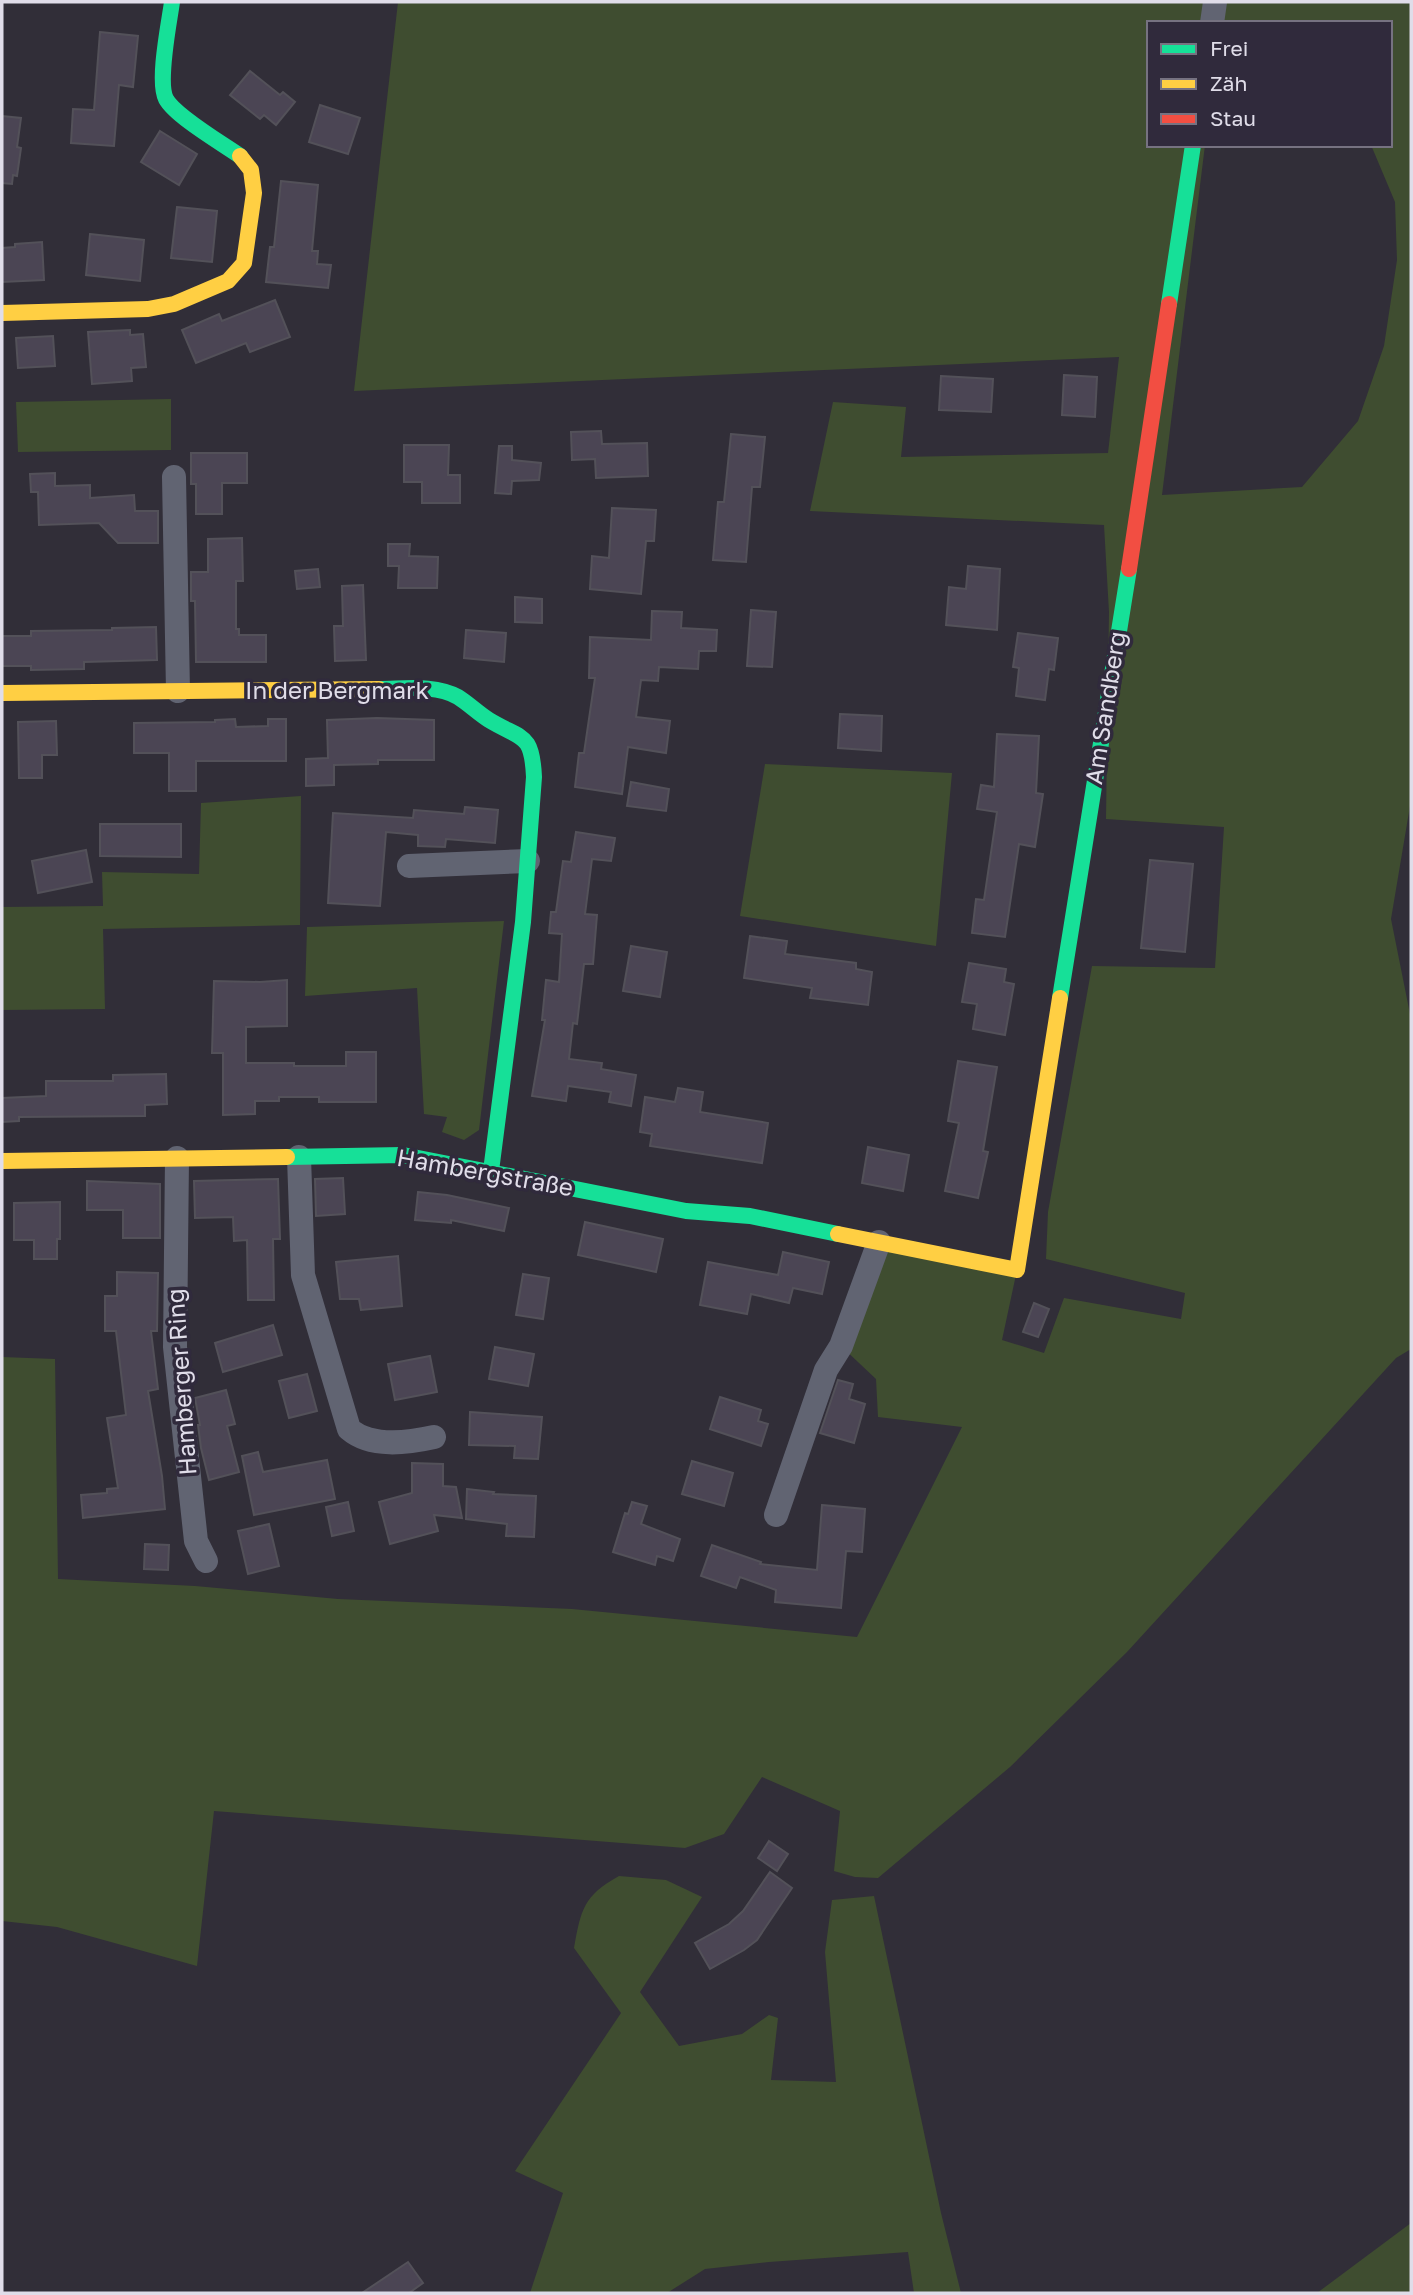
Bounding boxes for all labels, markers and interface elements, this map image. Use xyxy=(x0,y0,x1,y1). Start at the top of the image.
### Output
legend xyxy=(1147,21,1392,147)
text: Frei xyxy=(1210,35,1248,61)
text: Zäh xyxy=(1210,70,1247,96)
text: Stau xyxy=(1210,105,1256,131)
street label: Am Sandberg xyxy=(1078,629,1131,786)
street label: In der Bergmark xyxy=(245,675,429,704)
street label: Hambergstraße xyxy=(395,1142,576,1201)
street label: Hamberger Ring xyxy=(160,1288,201,1476)

